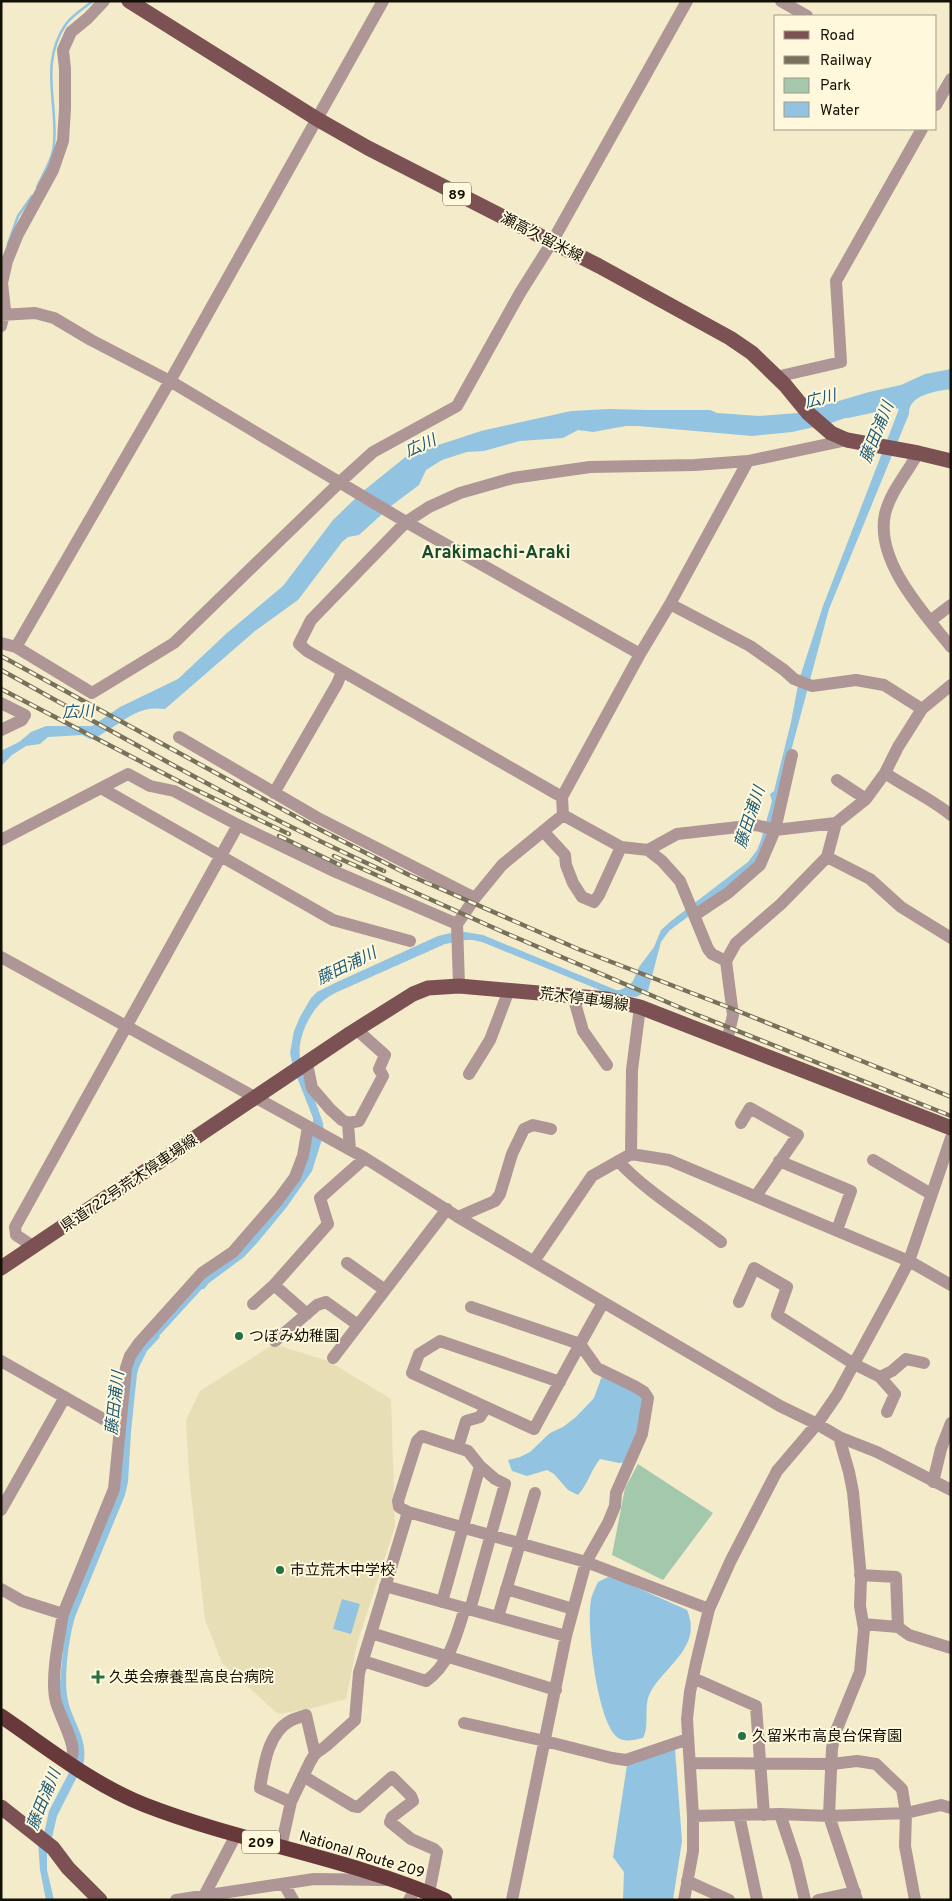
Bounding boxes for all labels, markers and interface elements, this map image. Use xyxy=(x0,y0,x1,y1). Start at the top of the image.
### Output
legend xyxy=(774,15,937,130)
text: Road xyxy=(820,27,855,46)
text: Railway xyxy=(820,52,872,71)
text: Park xyxy=(820,77,851,96)
text: Water xyxy=(820,102,860,121)
road number: 89 xyxy=(443,182,471,205)
street label: 瀬高久留米線 xyxy=(497,209,586,267)
water label: 広川 xyxy=(803,386,840,414)
water label: 藤田浦川 xyxy=(857,397,900,466)
water label: 広川 xyxy=(402,430,441,462)
district label: Arakimachi-Araki xyxy=(421,542,571,565)
water label: 広川 xyxy=(62,702,97,724)
water label: 藤田浦川 xyxy=(732,782,771,851)
water label: 藤田浦川 xyxy=(314,943,382,990)
street label: 荒木停車場線 xyxy=(538,985,630,1016)
street label: 県道722号荒木停車場線 xyxy=(58,1131,202,1237)
place label: つぼみ幼稚園 xyxy=(249,1328,339,1347)
marker: つぼみ幼稚園 xyxy=(233,1330,245,1342)
water label: 藤田浦川 xyxy=(103,1368,129,1436)
place label: 市立荒木中学校 xyxy=(290,1562,395,1581)
marker: 市立荒木中学校 xyxy=(274,1564,286,1576)
place label: 久英会療養型高良台病院 xyxy=(109,1669,274,1688)
marker: 久英会療養型高良台病院 xyxy=(91,1670,105,1684)
place label: 久留米市高良台保育園 xyxy=(752,1728,902,1747)
marker: 久留米市高良台保育園 xyxy=(736,1730,748,1742)
water label: 藤田浦川 xyxy=(24,1764,67,1833)
street label: National Route 209 xyxy=(296,1827,427,1884)
road number: 209 xyxy=(242,1830,280,1854)

